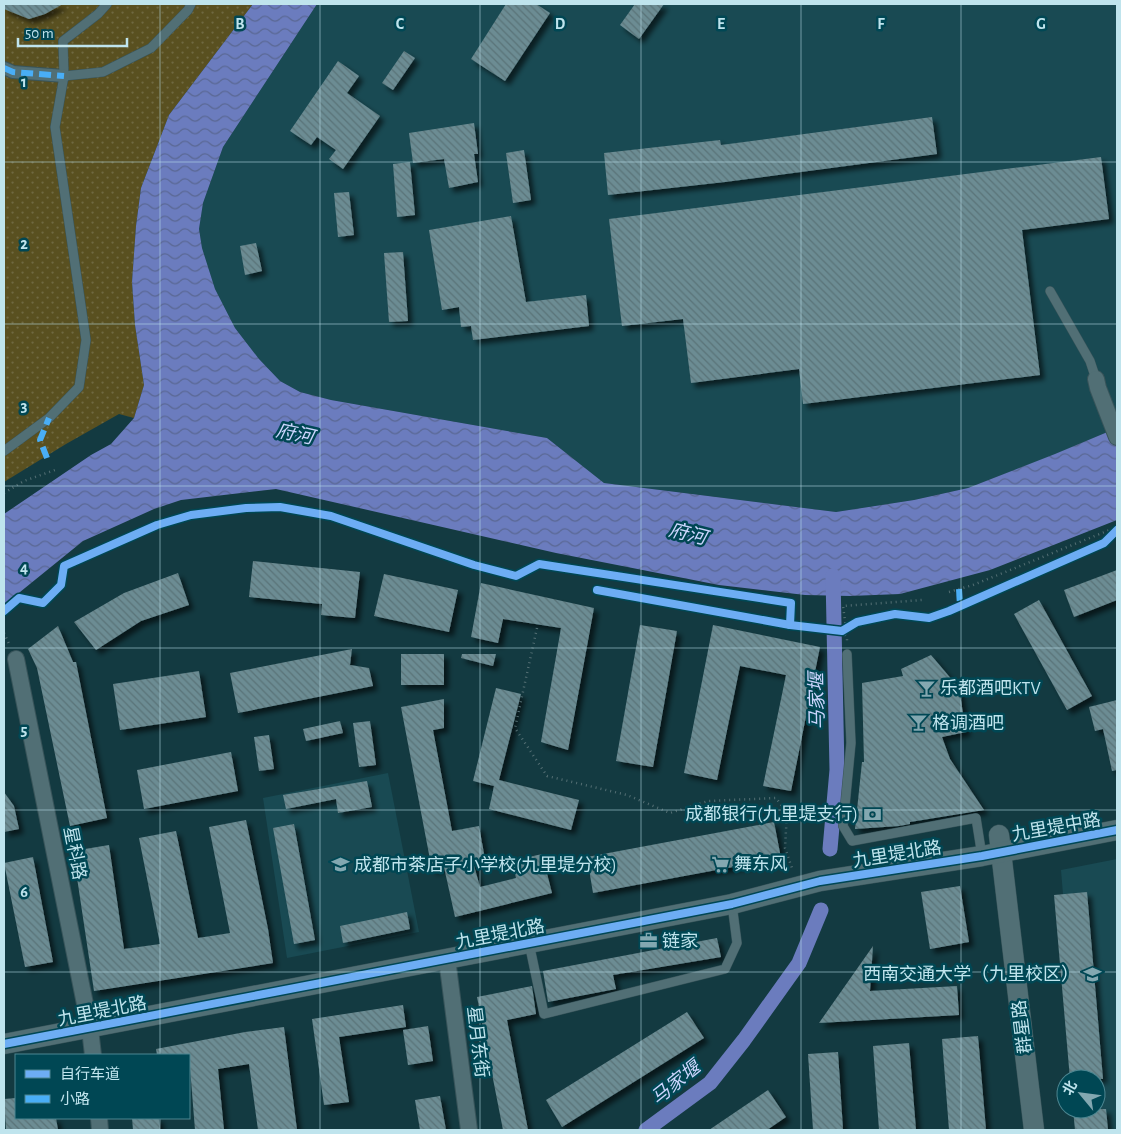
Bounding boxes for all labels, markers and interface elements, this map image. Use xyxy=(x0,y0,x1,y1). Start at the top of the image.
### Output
scale bar xyxy=(18,15,126,47)
text: B xyxy=(235,16,245,32)
text: C xyxy=(396,16,405,32)
text: D xyxy=(555,16,566,32)
text: E xyxy=(717,16,725,32)
text: F xyxy=(877,16,885,32)
text: G xyxy=(1036,16,1046,32)
text: 50 m xyxy=(25,26,54,41)
text: 1 xyxy=(21,74,27,90)
text: 2 xyxy=(20,236,28,252)
text: 3 xyxy=(21,398,28,414)
water label: 府河 xyxy=(274,419,320,449)
water label: 府河 xyxy=(667,519,713,549)
text: 4 xyxy=(20,560,28,576)
water label: 马家堰 xyxy=(805,669,827,730)
bar icon: 乐都酒吧KTV xyxy=(916,678,936,698)
place label: 乐都酒吧KTV xyxy=(940,679,1041,698)
bar icon: 格调酒吧 xyxy=(908,713,928,733)
place label: 格调酒吧 xyxy=(932,713,1004,733)
text: 5 xyxy=(21,722,28,738)
place label: 成都银行(九里堤支行) xyxy=(685,804,858,824)
bank icon: 成都银行(九里堤支行) xyxy=(862,804,882,824)
street label: 九里堤中路 xyxy=(1010,809,1102,845)
street label: 星科路 xyxy=(60,825,90,881)
street label: 九里堤北路 xyxy=(851,837,943,871)
supermarket icon: 舞东风 xyxy=(710,854,730,874)
place label: 舞东风 xyxy=(734,854,788,874)
school or university icon: 成都市茶店子小学校(九里堤分校) xyxy=(330,855,350,875)
place label: 成都市茶店子小学校(九里堤分校) xyxy=(354,855,617,875)
text: 6 xyxy=(20,884,28,900)
street label: 九里堤北路 xyxy=(454,916,546,952)
office icon: 链家 xyxy=(638,931,658,951)
place label: 链家 xyxy=(662,931,698,951)
place label: 西南交通大学（九里校区） xyxy=(863,964,1079,984)
school or university icon: 西南交通大学（九里校区） xyxy=(1083,964,1103,984)
street label: 九里堤北路 xyxy=(56,993,148,1029)
street label: 群星路 xyxy=(1009,999,1035,1055)
street label: 星月东街 xyxy=(464,1005,492,1079)
legend xyxy=(15,1054,190,1119)
water label: 马家堰 xyxy=(647,1054,706,1108)
text: 自行车道 xyxy=(60,1066,120,1082)
north arrow xyxy=(1056,1069,1106,1119)
text: 北 xyxy=(1060,1078,1080,1098)
text: 小路 xyxy=(60,1091,90,1107)

